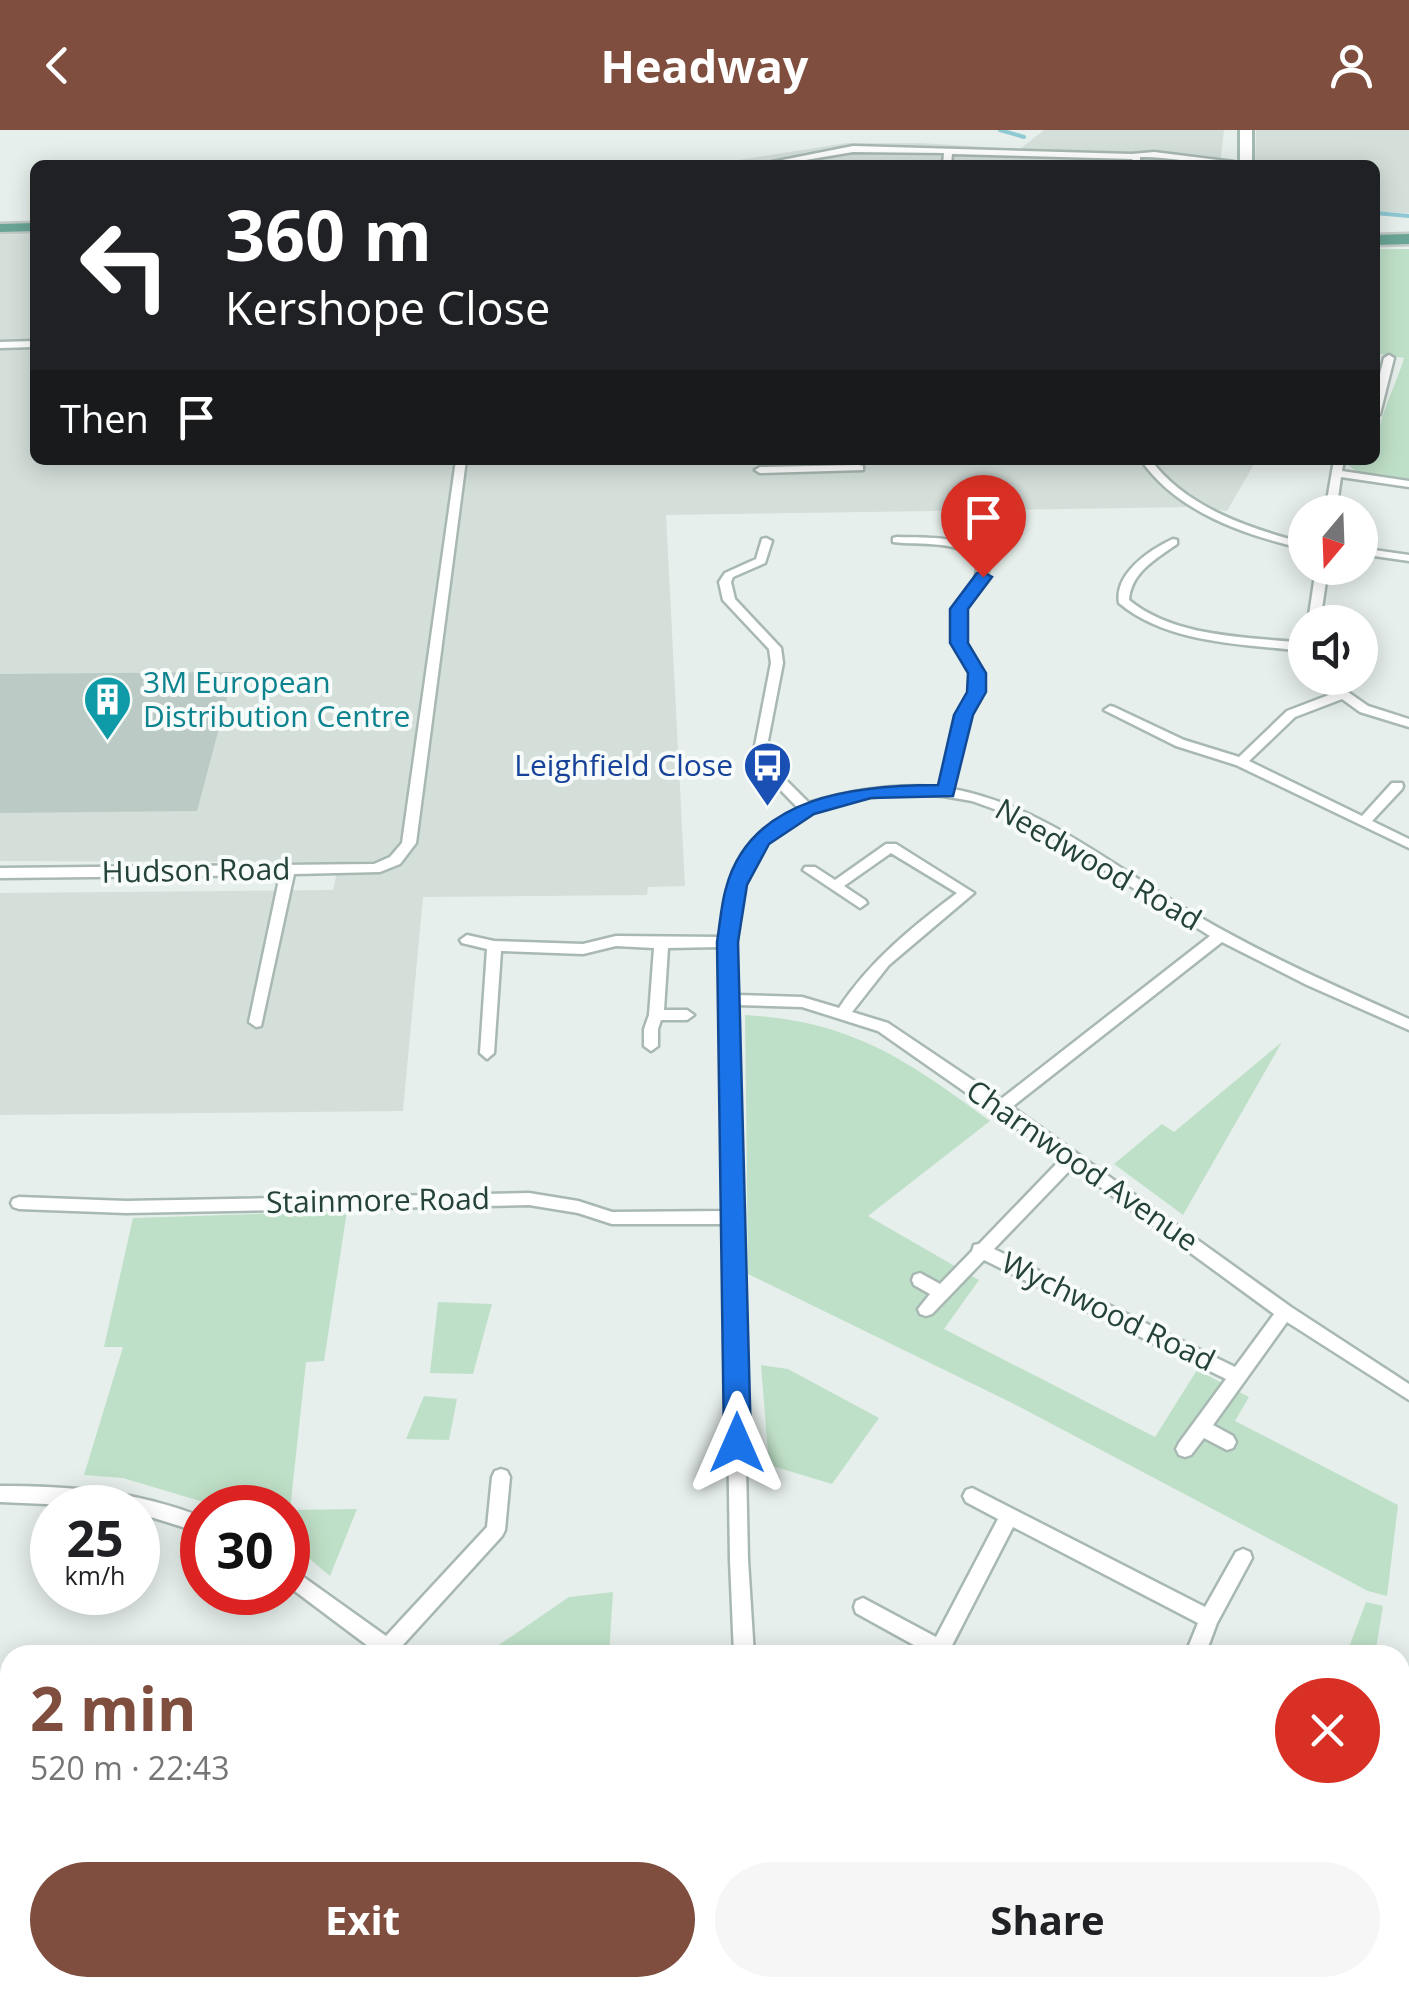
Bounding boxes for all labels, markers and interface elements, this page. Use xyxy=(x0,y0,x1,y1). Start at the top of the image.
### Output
text: Headway xyxy=(601,35,808,96)
icon: back xyxy=(30,38,85,93)
icon: person xyxy=(1324,38,1379,93)
text: 360 m xyxy=(225,186,432,282)
icon: left xyxy=(60,200,190,330)
text: Kershope Close xyxy=(225,277,550,338)
icon: arrive xyxy=(169,390,224,445)
text: Then xyxy=(60,392,149,444)
pin xyxy=(941,475,1026,578)
icon: arrive xyxy=(956,490,1011,545)
north arrow xyxy=(1288,495,1378,585)
map controls xyxy=(1288,495,1378,695)
button: sound xyxy=(1288,605,1378,695)
place label: 3M European Distribution Centre xyxy=(143,661,410,736)
building icon: 3M European Distribution Centre xyxy=(82,674,134,742)
bus stop icon: Leighfield Close xyxy=(742,740,794,808)
place label: Leighfield Close xyxy=(514,744,733,785)
street label: Needwood Road xyxy=(988,788,1209,939)
street label: Hudson Road xyxy=(101,847,291,892)
street label: Charnwood Avenue xyxy=(959,1069,1207,1260)
street label: Stainmore Road xyxy=(266,1177,490,1222)
street label: Wychwood Road xyxy=(995,1241,1222,1380)
position arrow xyxy=(685,1391,789,1495)
speed limit sign: 30 xyxy=(180,1485,310,1615)
text: 25 xyxy=(66,1504,124,1572)
text: km/h xyxy=(65,1558,125,1592)
text: 2 min xyxy=(30,1667,197,1749)
button: close xyxy=(1275,1678,1380,1783)
text: 520 m · 22:43 xyxy=(30,1746,229,1789)
button: Exit xyxy=(30,1862,695,1977)
button: Share xyxy=(715,1862,1380,1977)

